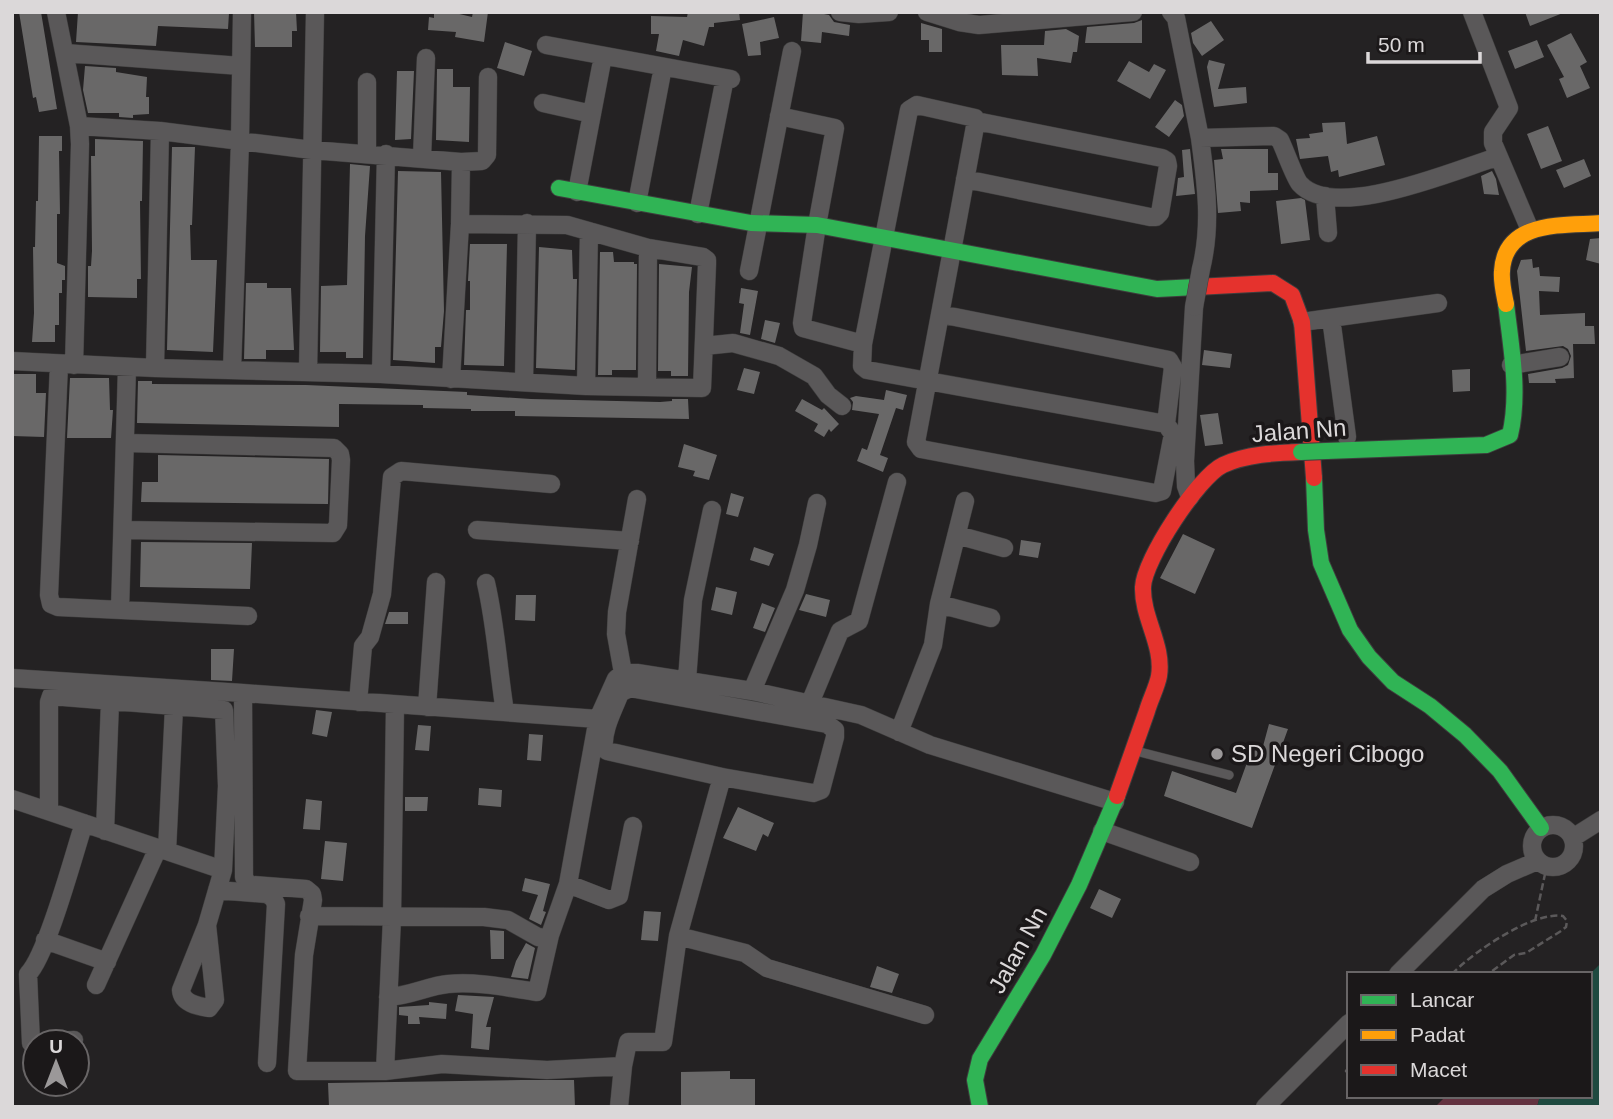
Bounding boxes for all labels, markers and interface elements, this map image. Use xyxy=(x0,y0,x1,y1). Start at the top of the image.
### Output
scale bar xyxy=(1368,21,1480,65)
text: 50 m xyxy=(1378,33,1425,56)
street label: Jalan Nn xyxy=(1251,414,1347,447)
place label: SD Negeri Cibogo xyxy=(1231,740,1424,767)
marker: SD Negeri Cibogo xyxy=(1209,746,1225,762)
street label: Jalan Nn xyxy=(983,902,1052,998)
legend xyxy=(1347,972,1592,1098)
text: Lancar xyxy=(1410,988,1474,1011)
text: Padat xyxy=(1410,1023,1465,1046)
north arrow xyxy=(21,1028,91,1098)
text: U xyxy=(49,1036,63,1057)
text: Macet xyxy=(1410,1058,1467,1081)

